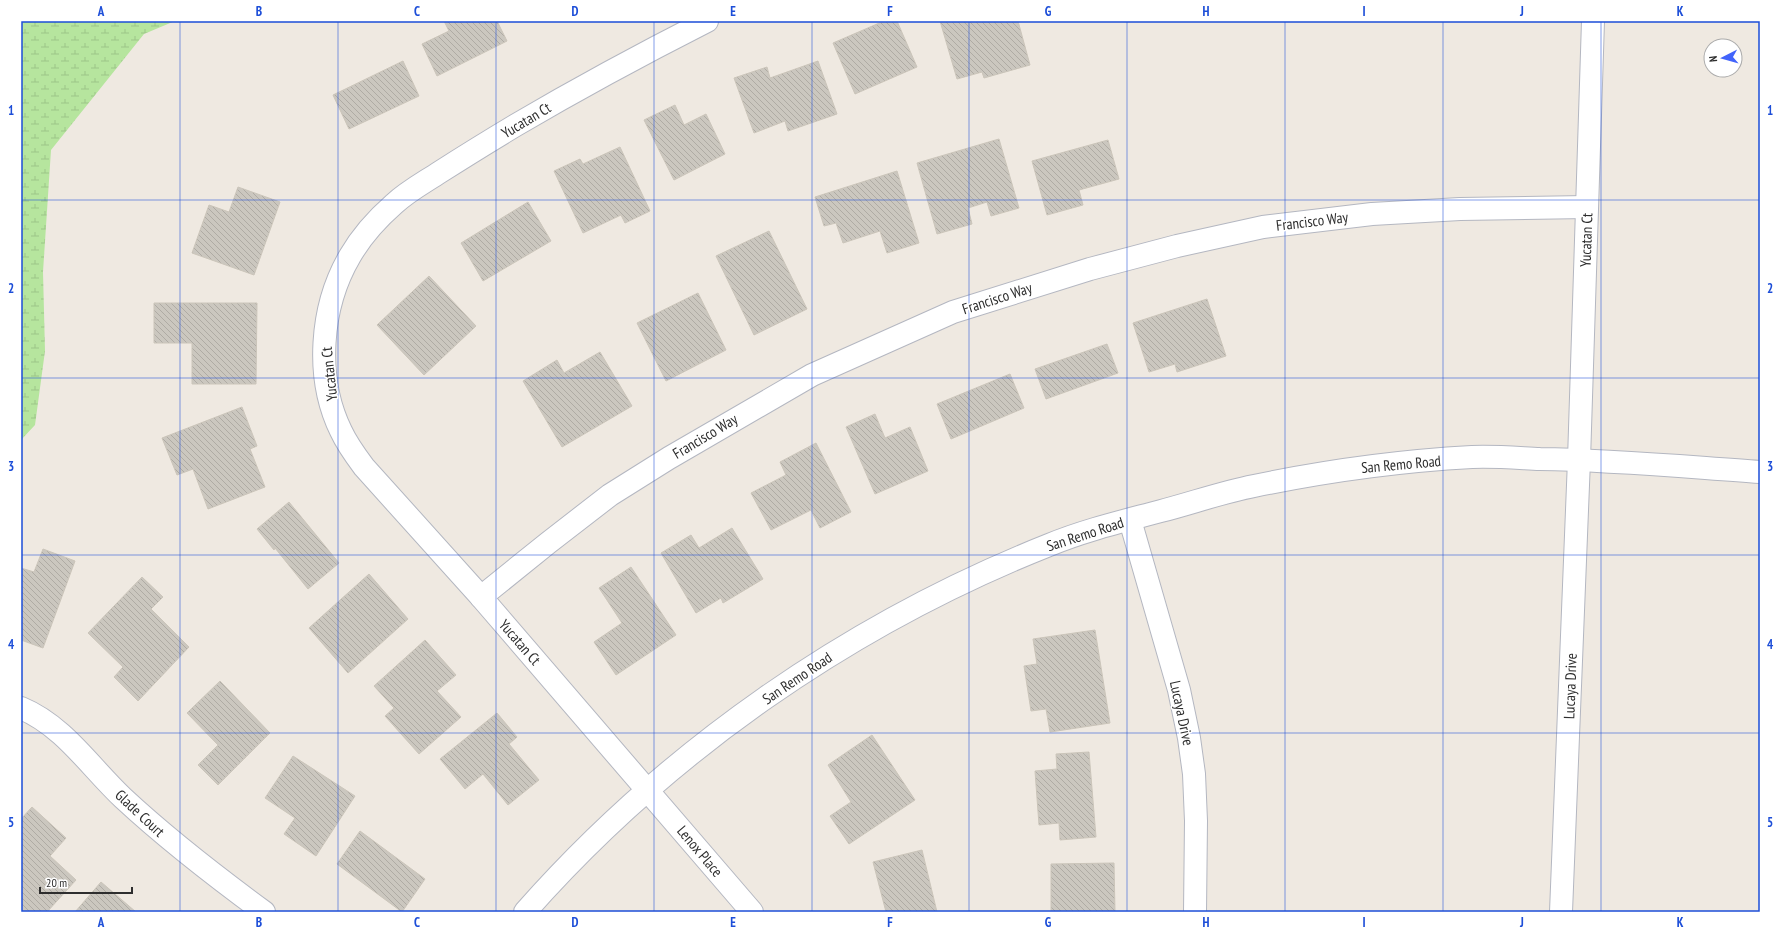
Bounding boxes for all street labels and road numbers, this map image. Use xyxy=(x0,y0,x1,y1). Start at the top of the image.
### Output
street label: Yucatan Ct xyxy=(498,98,554,142)
street label: Francisco Way xyxy=(1275,207,1349,235)
street label: Yucatan Ct xyxy=(1576,213,1596,267)
street label: Francisco Way xyxy=(960,278,1035,318)
street label: Yucatan Ct xyxy=(317,346,341,402)
street label: Francisco Way xyxy=(669,409,741,463)
street label: San Remo Road xyxy=(1360,451,1442,477)
street label: San Remo Road xyxy=(1044,513,1126,555)
street label: Yucatan Ct xyxy=(495,615,545,669)
street label: San Remo Road xyxy=(759,648,835,708)
street label: Lucaya Drive xyxy=(1559,653,1581,719)
street label: Lucaya Drive xyxy=(1166,679,1198,747)
street label: Glade Court xyxy=(111,785,169,841)
street label: Lenox Place xyxy=(673,821,727,881)

